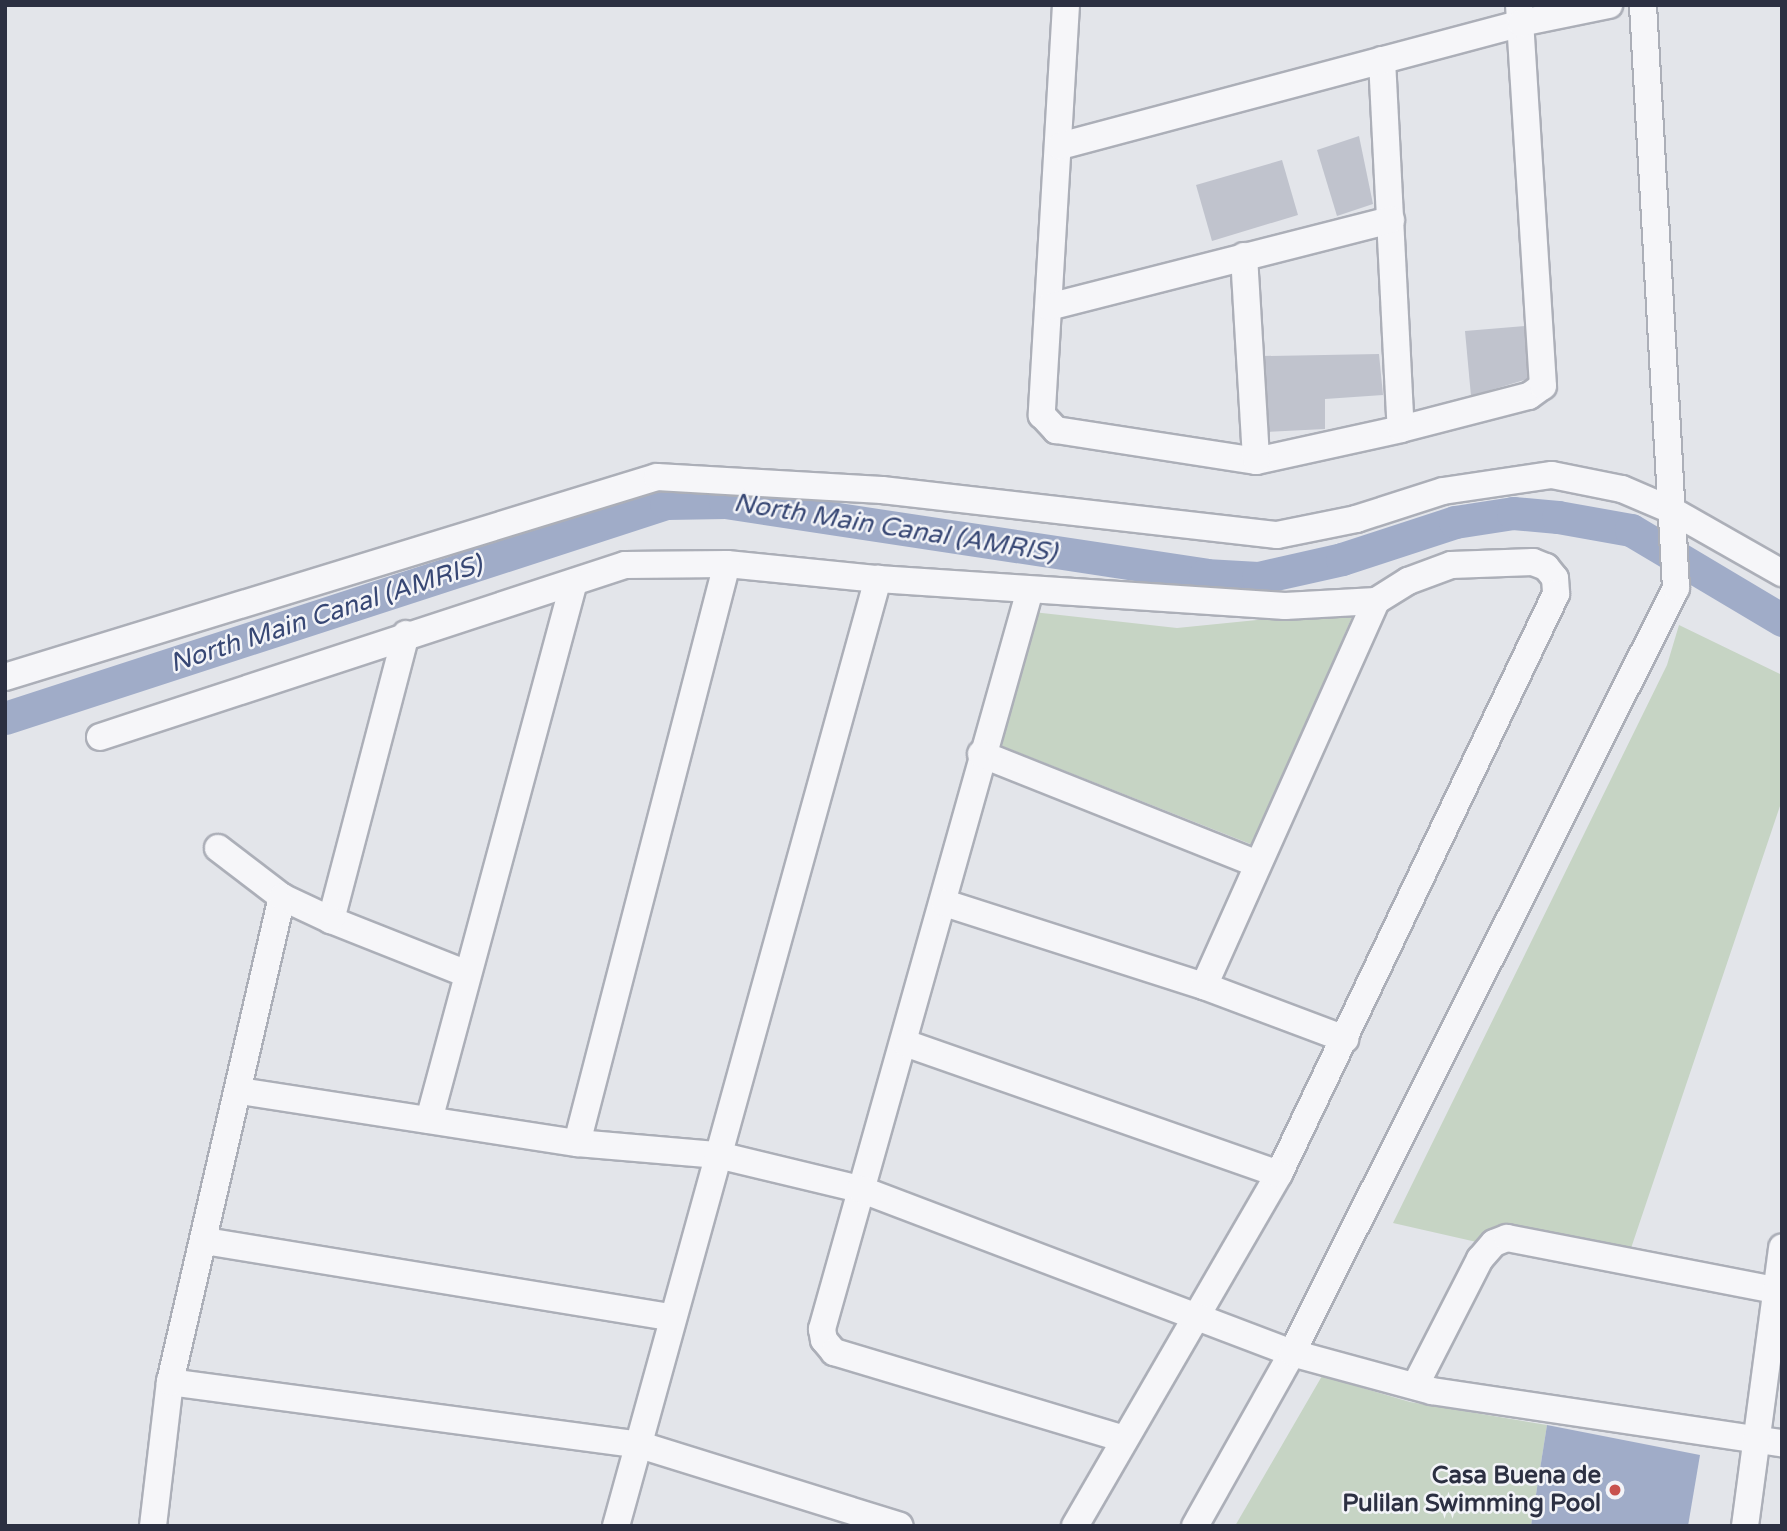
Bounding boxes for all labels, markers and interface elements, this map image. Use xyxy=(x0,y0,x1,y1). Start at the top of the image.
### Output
water label: North Main Canal (AMRIS) xyxy=(731,487,1059,569)
water label: North Main Canal (AMRIS) xyxy=(166,549,486,679)
place label: Casa Buena de Pulilan Swimming Pool xyxy=(1342,1462,1601,1518)
marker: Casa Buena de Pulilan Swimming Pool xyxy=(1607,1482,1623,1498)

